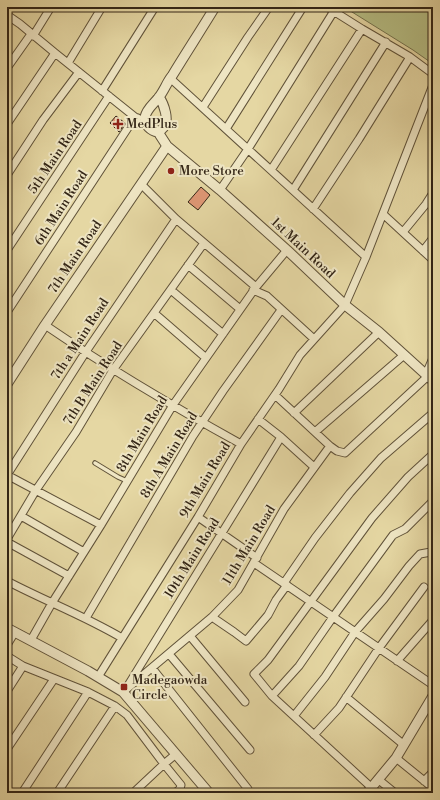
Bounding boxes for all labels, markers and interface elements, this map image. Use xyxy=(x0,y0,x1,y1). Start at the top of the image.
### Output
place label: MedPlus xyxy=(126,116,178,132)
street label: 5th Main Road xyxy=(25,117,86,197)
marker: MedPlus xyxy=(113,119,123,129)
place label: More Store xyxy=(179,163,244,179)
marker: More Store xyxy=(166,166,176,176)
street label: 6th Main Road xyxy=(31,167,91,248)
street label: 1st Main Road xyxy=(268,214,339,282)
street label: 7th Main Road xyxy=(45,217,106,297)
street label: 7th a Main Road xyxy=(48,295,113,383)
street label: 7th B Main Road xyxy=(60,338,126,428)
street label: 8th Main Road xyxy=(113,392,171,475)
street label: 8th A Main Road xyxy=(137,408,201,501)
street label: 9th Main Road xyxy=(176,438,234,521)
street label: 11th Main Road xyxy=(219,502,279,588)
street label: 10th Main Road xyxy=(161,514,223,601)
place label: Madegaowda Circle xyxy=(132,672,208,703)
marker: Madegaowda Circle xyxy=(119,682,129,692)

